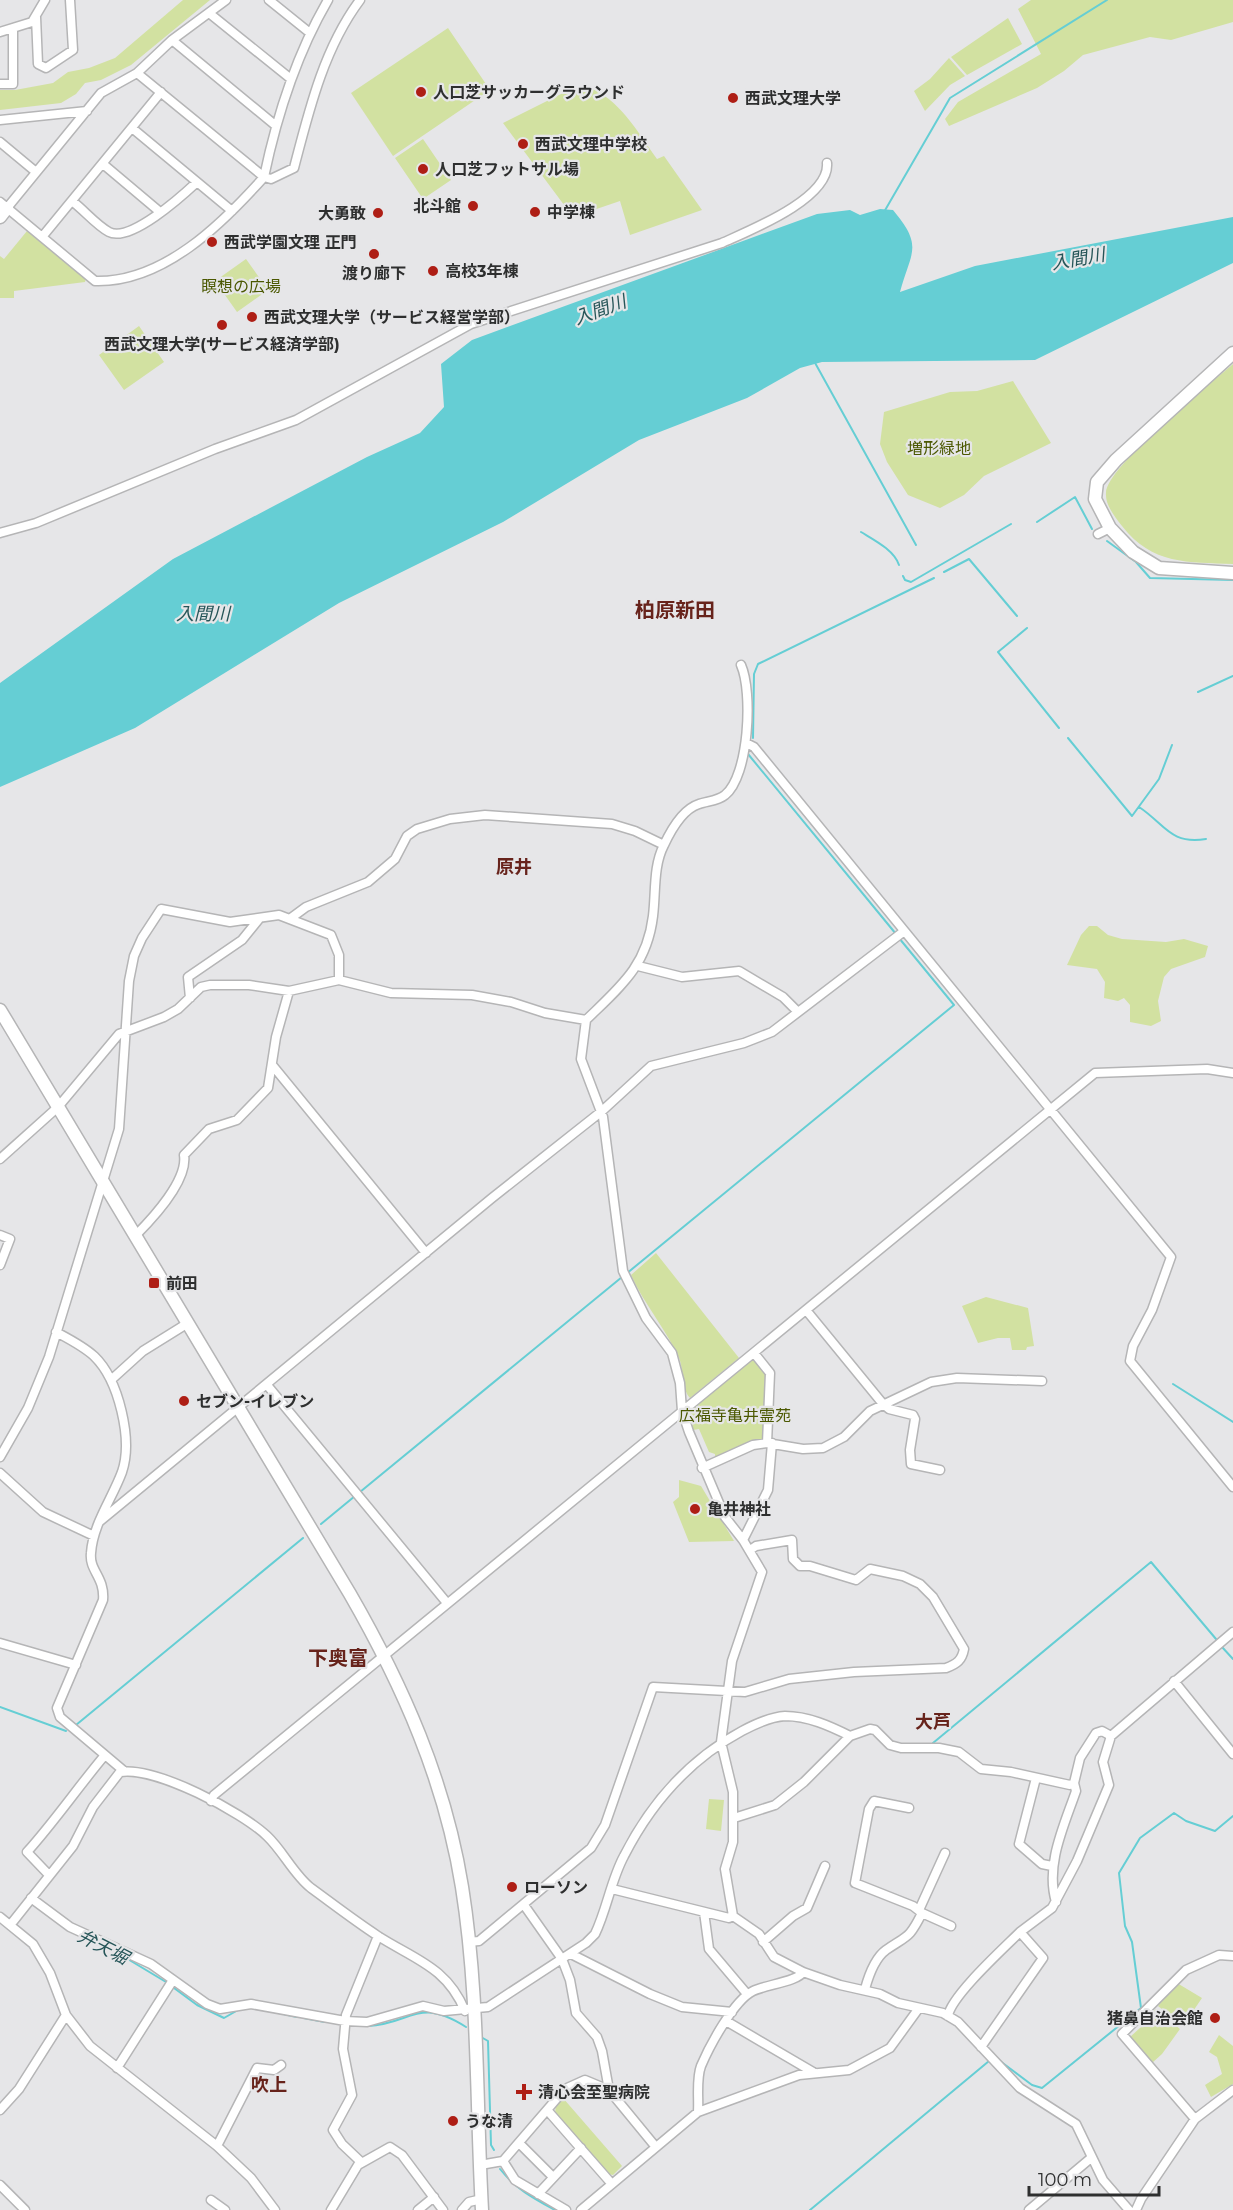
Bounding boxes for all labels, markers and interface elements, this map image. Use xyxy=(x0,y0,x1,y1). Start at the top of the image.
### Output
place label: 人口芝サッカーグラウンド xyxy=(433,83,625,102)
marker: 人口芝サッカーグラウンド xyxy=(414,85,428,99)
place label: 西武文理大学 xyxy=(745,89,841,108)
marker: 西武文理大学 xyxy=(726,91,740,105)
place label: 西武文理中学校 xyxy=(535,135,647,154)
marker: 西武文理中学校 xyxy=(516,137,530,151)
place label: 人口芝フットサル場 xyxy=(435,160,579,179)
marker: 人口芝フットサル場 xyxy=(416,162,430,176)
place label: 北斗館 xyxy=(413,197,461,216)
marker: 北斗館 xyxy=(466,199,480,213)
place label: 中学棟 xyxy=(547,203,595,222)
place label: 大勇敢 xyxy=(318,204,366,223)
marker: 中学棟 xyxy=(528,205,542,219)
marker: 大勇敢 xyxy=(371,206,385,220)
place label: 西武学園文理 正門 xyxy=(224,233,357,252)
marker: 西武学園文理 正門 xyxy=(205,235,219,249)
water label: 入間川 xyxy=(1050,243,1108,275)
marker: 渡り廊下 xyxy=(367,247,381,261)
place label: 高校3年棟 xyxy=(445,262,518,281)
place label: 渡り廊下 xyxy=(342,264,406,283)
marker: 高校3年棟 xyxy=(426,264,440,278)
park label: 瞑想の広場 xyxy=(201,277,281,296)
water label: 入間川 xyxy=(571,290,631,330)
place label: 西武文理大学（サービス経営学部） xyxy=(264,308,520,327)
marker: 西武文理大学（サービス経営学部） xyxy=(245,310,259,324)
marker: 西武文理大学(サービス経済学部) xyxy=(215,318,229,332)
place label: 西武文理大学(サービス経済学部) xyxy=(104,335,340,354)
park label: 増形緑地 xyxy=(907,439,971,458)
district label: 柏原新田 xyxy=(635,598,715,622)
water label: 入間川 xyxy=(176,603,232,625)
district label: 原井 xyxy=(496,856,532,878)
place label: 前田 xyxy=(166,1274,198,1293)
marker: 前田 xyxy=(147,1276,161,1290)
place label: セブン-イレブン xyxy=(196,1392,314,1411)
marker: セブン-イレブン xyxy=(177,1394,191,1408)
park label: 広福寺亀井霊苑 xyxy=(679,1406,791,1425)
place label: 亀井神社 xyxy=(707,1500,771,1519)
marker: 亀井神社 xyxy=(688,1502,702,1516)
district label: 下奥富 xyxy=(308,1646,368,1670)
district label: 大芦 xyxy=(915,1711,951,1733)
place label: ローソン xyxy=(524,1878,588,1897)
marker: ローソン xyxy=(505,1880,519,1894)
water label: 弁天堀 xyxy=(74,1925,135,1970)
place label: 猪鼻自治会館 xyxy=(1107,2009,1203,2028)
marker: 猪鼻自治会館 xyxy=(1208,2011,1222,2025)
district label: 吹上 xyxy=(251,2074,287,2096)
marker: 清心会至聖病院 xyxy=(515,2083,533,2101)
place label: 清心会至聖病院 xyxy=(538,2083,650,2102)
place label: うな清 xyxy=(465,2112,513,2131)
marker: うな清 xyxy=(446,2114,460,2128)
scale bar xyxy=(1029,2159,1160,2197)
text: 100 m xyxy=(1038,2169,1092,2191)

